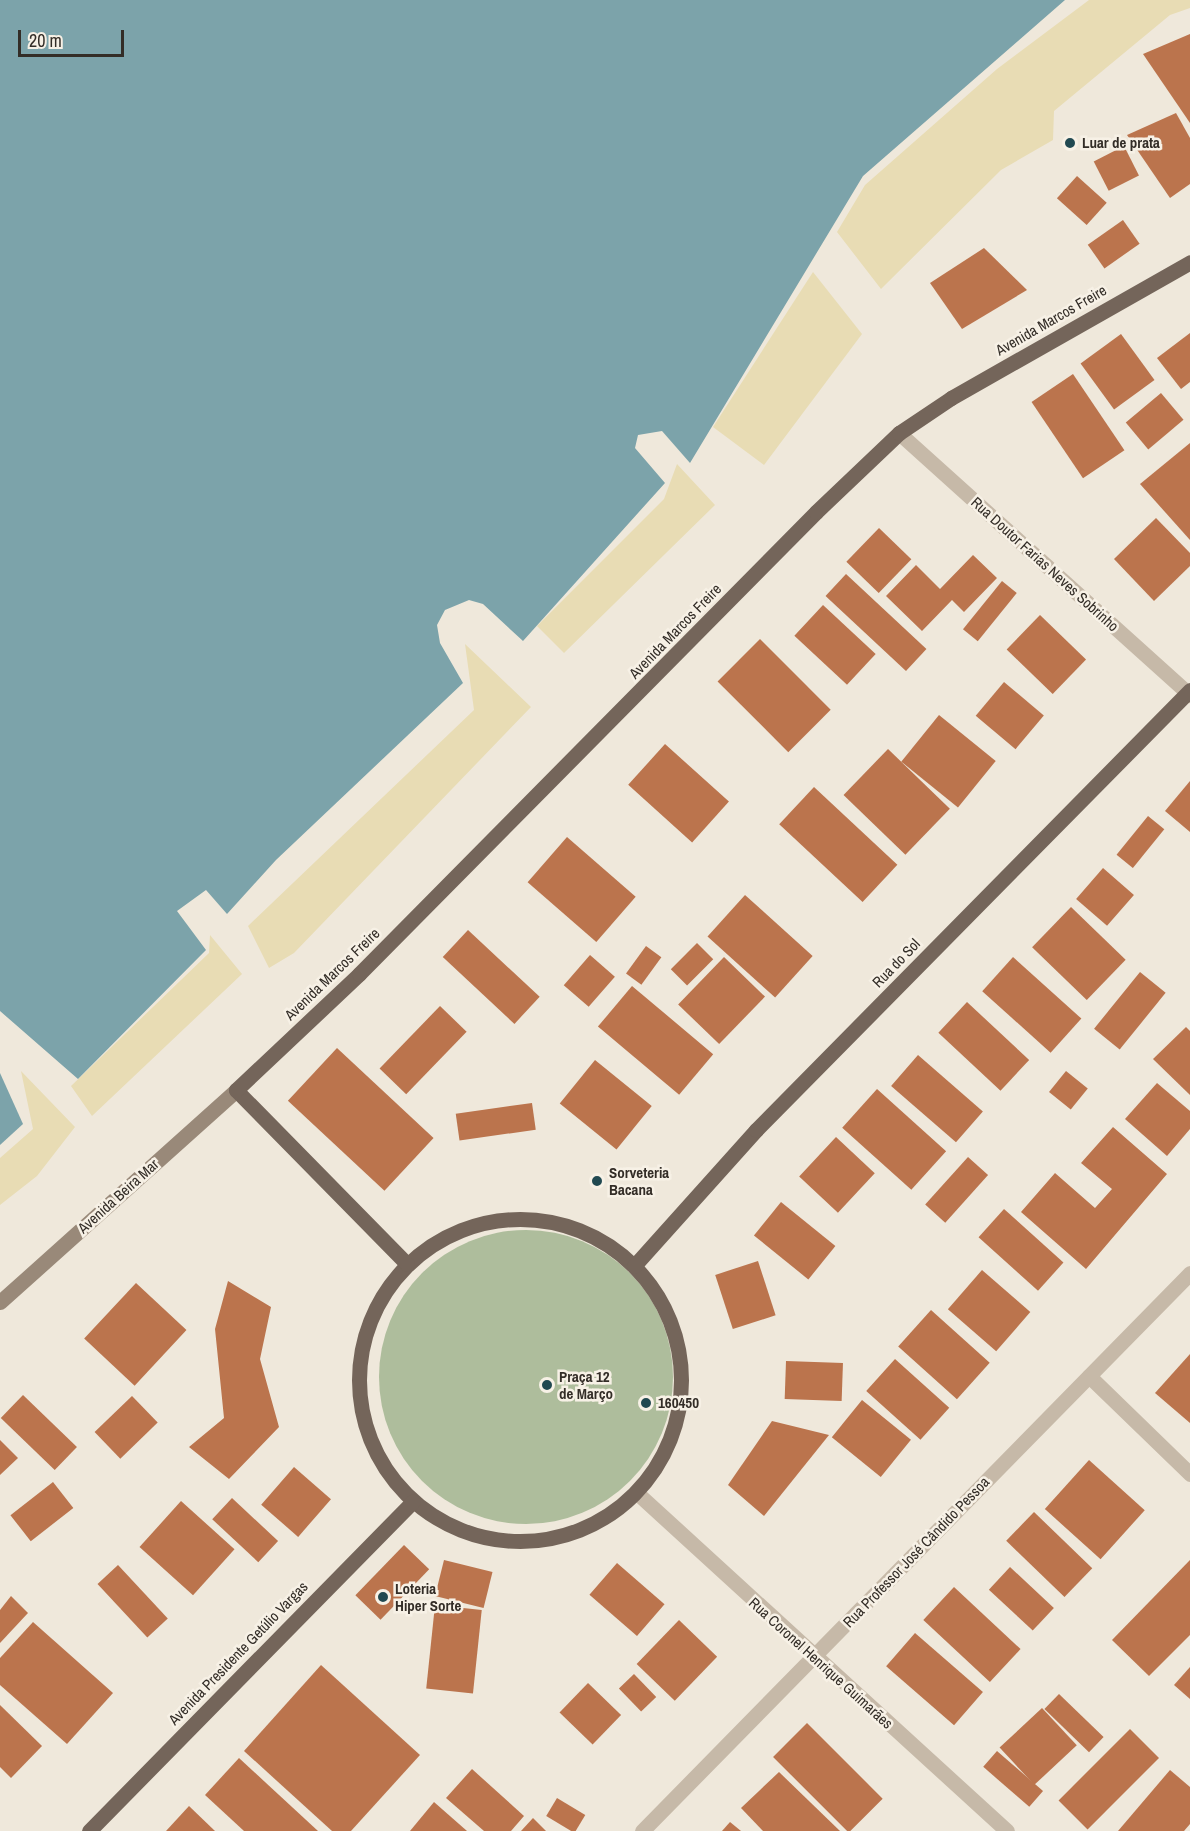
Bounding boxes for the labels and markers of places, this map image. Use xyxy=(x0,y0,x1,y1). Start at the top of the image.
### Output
place label: Luar de prata xyxy=(1082,134,1160,152)
marker: Luar de prata xyxy=(1063,136,1077,150)
place label: Sorveteria Bacana xyxy=(609,1163,669,1198)
marker: Sorveteria Bacana xyxy=(590,1174,604,1188)
place label: Praça 12 de Março xyxy=(559,1367,613,1402)
marker: Praça 12 de Março xyxy=(540,1378,554,1392)
place label: 160450 xyxy=(658,1394,699,1412)
marker: 160450 xyxy=(639,1396,653,1410)
place label: Loteria Hiper Sorte xyxy=(395,1579,461,1614)
marker: Loteria Hiper Sorte xyxy=(376,1590,390,1604)

